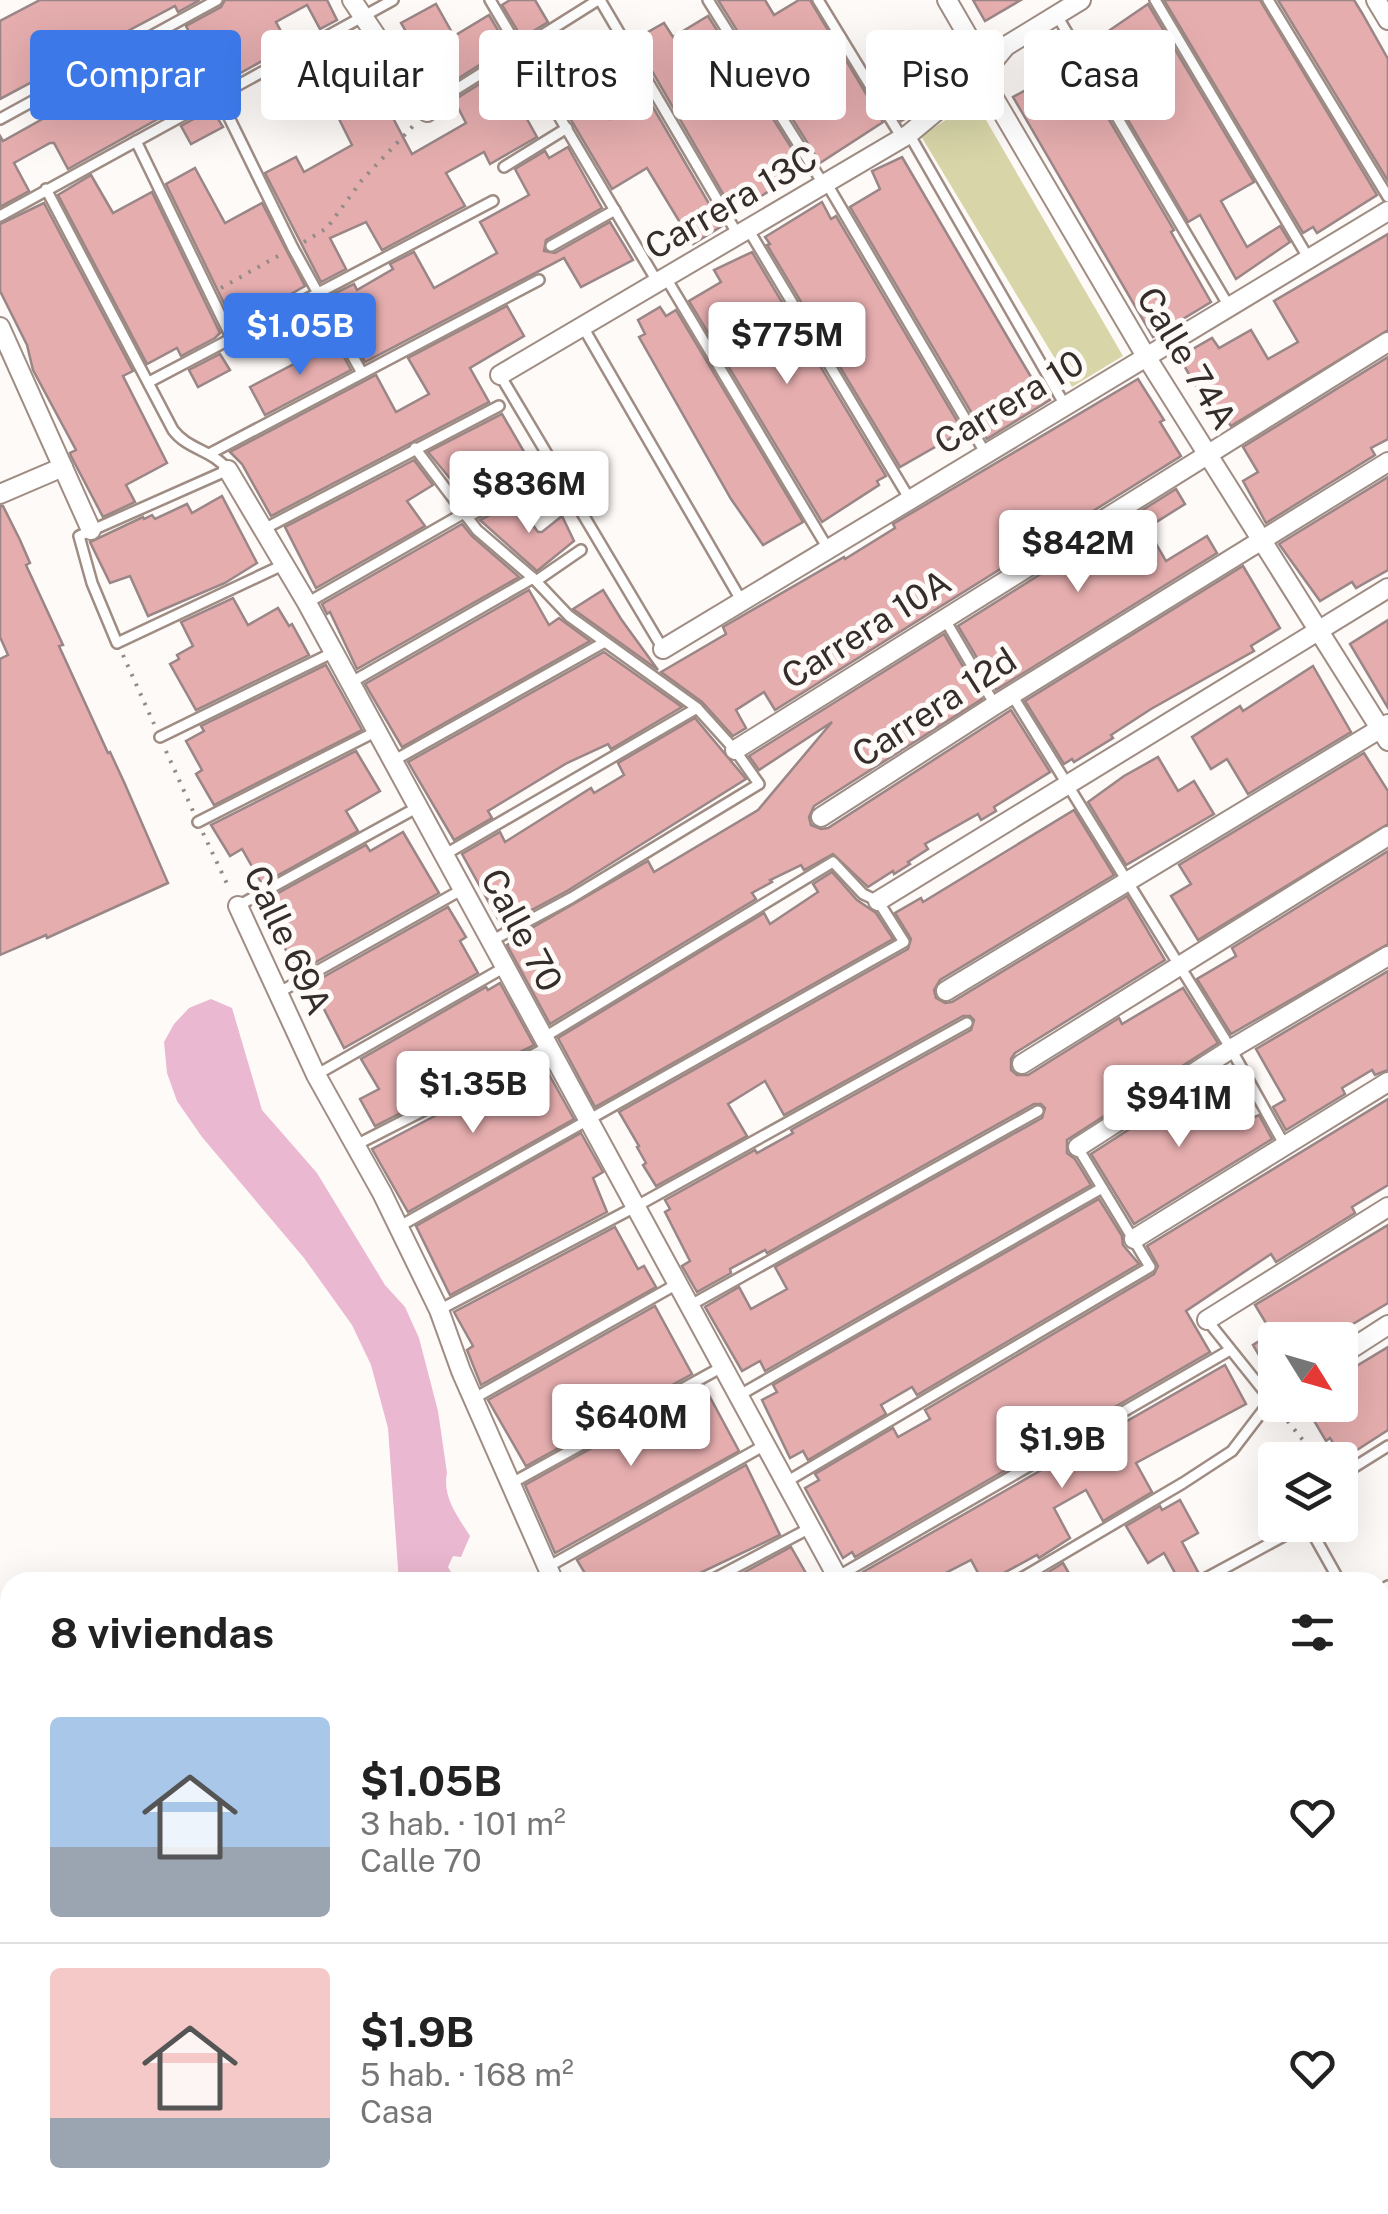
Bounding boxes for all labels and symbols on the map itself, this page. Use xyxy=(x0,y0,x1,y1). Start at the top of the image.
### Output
street label: Carrera 13C xyxy=(638,136,824,268)
street label: Calle 74A xyxy=(1129,280,1245,436)
pin: $1.05B xyxy=(219,293,381,378)
pin: $775M xyxy=(717,302,857,387)
street label: Carrera 10 xyxy=(927,341,1091,463)
pin: $836M xyxy=(459,451,599,536)
pin: $842M xyxy=(1008,510,1148,595)
street label: Carrera 10A xyxy=(774,561,958,697)
street label: Carrera 12d xyxy=(844,639,1024,775)
street label: Calle 69A xyxy=(236,859,340,1021)
street label: Calle 70 xyxy=(473,862,571,998)
pin: $1.35B xyxy=(392,1051,554,1136)
pin: $941M xyxy=(1109,1065,1249,1150)
north arrow xyxy=(1258,1322,1358,1422)
pin: $640M xyxy=(561,1384,701,1469)
pin: $1.9B xyxy=(992,1406,1132,1491)

